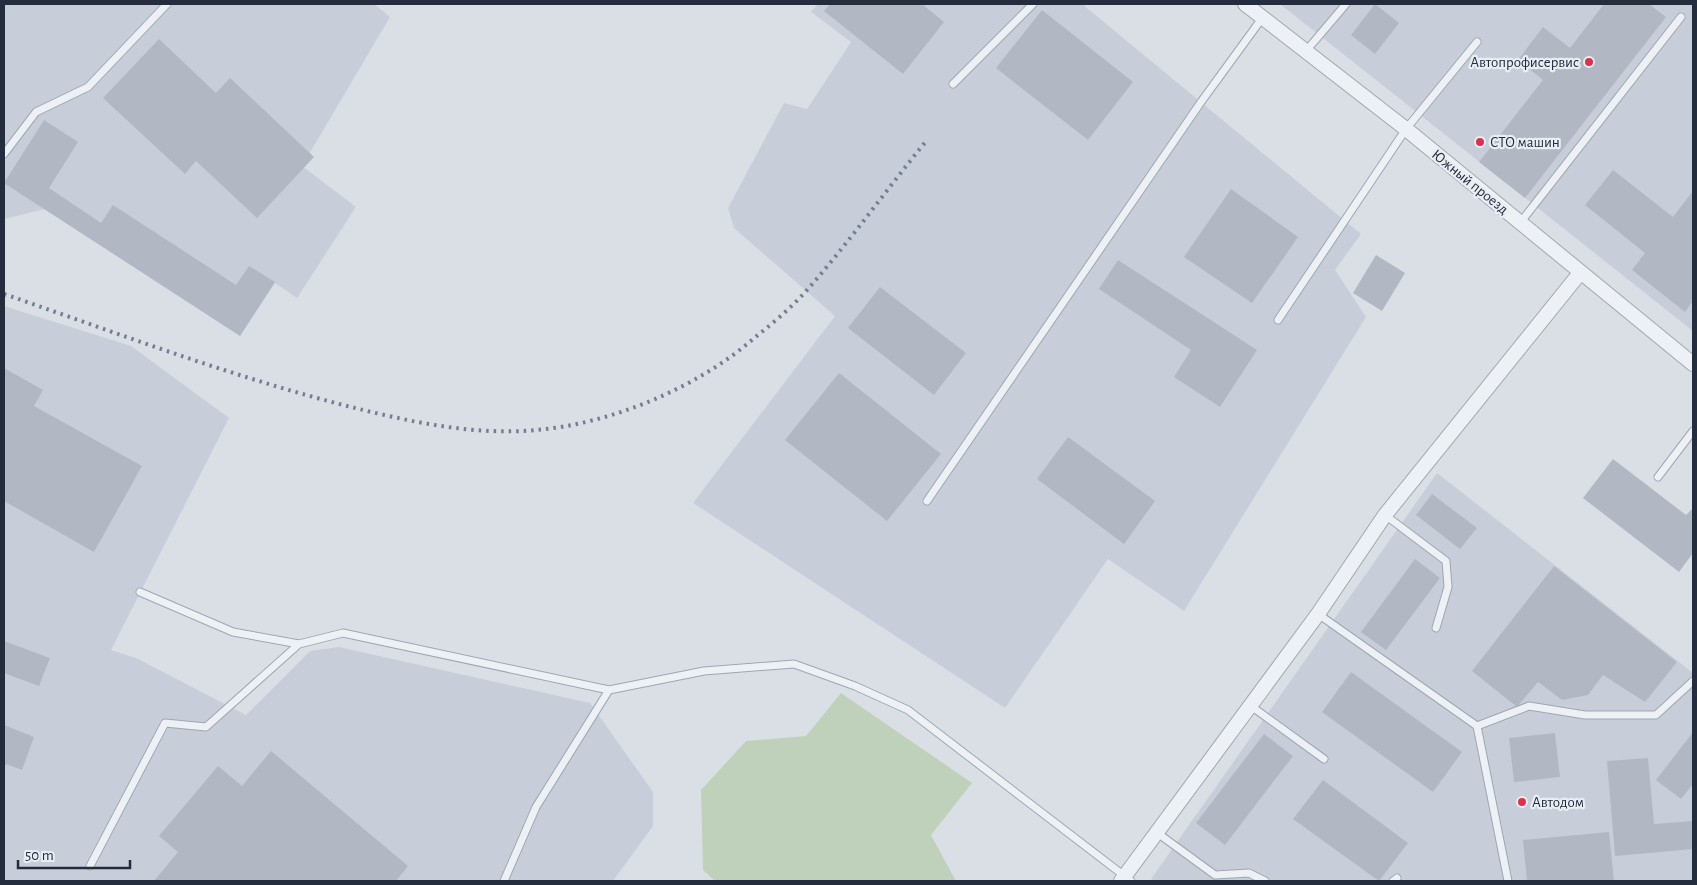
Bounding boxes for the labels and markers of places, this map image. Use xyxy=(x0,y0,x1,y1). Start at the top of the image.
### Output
place label: Автопрофисервис xyxy=(1470,55,1579,70)
marker: Автопрофисервис xyxy=(1583,56,1595,68)
place label: СТО машин xyxy=(1490,135,1560,150)
marker: СТО машин xyxy=(1474,136,1486,148)
place label: Автодом xyxy=(1532,795,1584,810)
marker: Автодом xyxy=(1516,796,1528,808)

